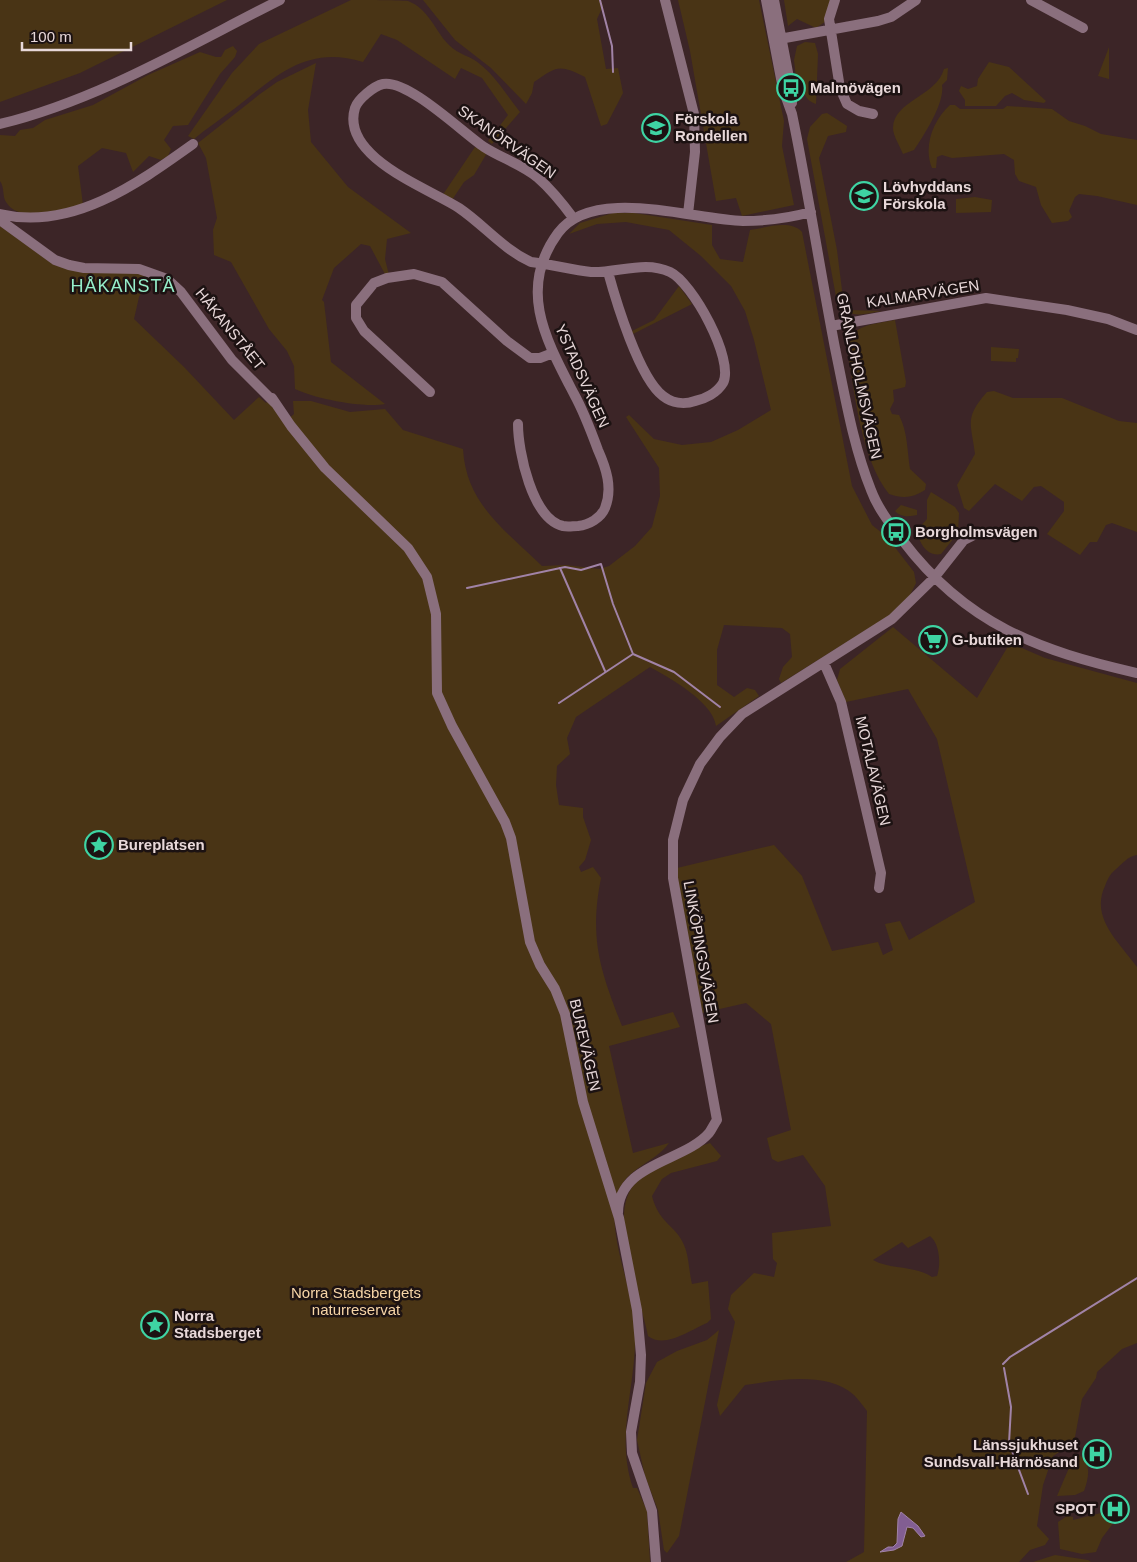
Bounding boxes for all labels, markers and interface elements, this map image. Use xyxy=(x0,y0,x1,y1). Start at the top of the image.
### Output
scale bar xyxy=(22,20,131,52)
text: 100 m xyxy=(30,28,72,45)
bus stop icon: Malmövägen xyxy=(776,73,806,103)
place label: Malmövägen xyxy=(810,79,901,96)
street label: SKANÖRVÄGEN xyxy=(455,101,560,182)
place label: Förskola Rondellen xyxy=(675,110,748,144)
school or university icon: Förskola Rondellen xyxy=(641,113,671,143)
place label: Lövhyddans Förskola xyxy=(883,178,971,212)
school or university icon: Lövhyddans Förskola xyxy=(849,181,879,211)
district label: HÅKANSTÅ xyxy=(70,276,176,296)
street label: KALMARVÄGEN xyxy=(865,276,981,311)
street label: HÅKANSTÅET xyxy=(192,284,268,373)
street label: GRANLOHOLMSVÄGEN xyxy=(834,291,885,460)
street label: YSTADSVÄGEN xyxy=(552,321,613,430)
bus stop icon: Borgholmsvägen xyxy=(881,517,911,547)
place label: Borgholmsvägen xyxy=(915,523,1038,540)
supermarket icon: G-butiken xyxy=(918,625,948,655)
place label: G-butiken xyxy=(952,631,1022,648)
street label: MOTALAVÄGEN xyxy=(853,714,894,827)
place icon: Bureplatsen xyxy=(84,830,114,860)
place label: Bureplatsen xyxy=(118,836,205,853)
street label: LINKÖPINGSVÄGEN xyxy=(681,879,722,1024)
street label: BUREVÄGEN xyxy=(567,997,604,1093)
park label: Norra Stadsbergets naturreservat xyxy=(291,1284,421,1318)
place label: Norra Stadsberget xyxy=(174,1307,261,1341)
place icon: Norra Stadsberget xyxy=(140,1310,170,1340)
place label: Länssjukhuset Sundsvall-Härnösand xyxy=(924,1436,1078,1470)
hospital icon: Länssjukhuset Sundsvall-Härnösand xyxy=(1082,1439,1112,1469)
hospital icon: SPOT xyxy=(1100,1494,1130,1524)
place label: SPOT xyxy=(1055,1500,1096,1517)

